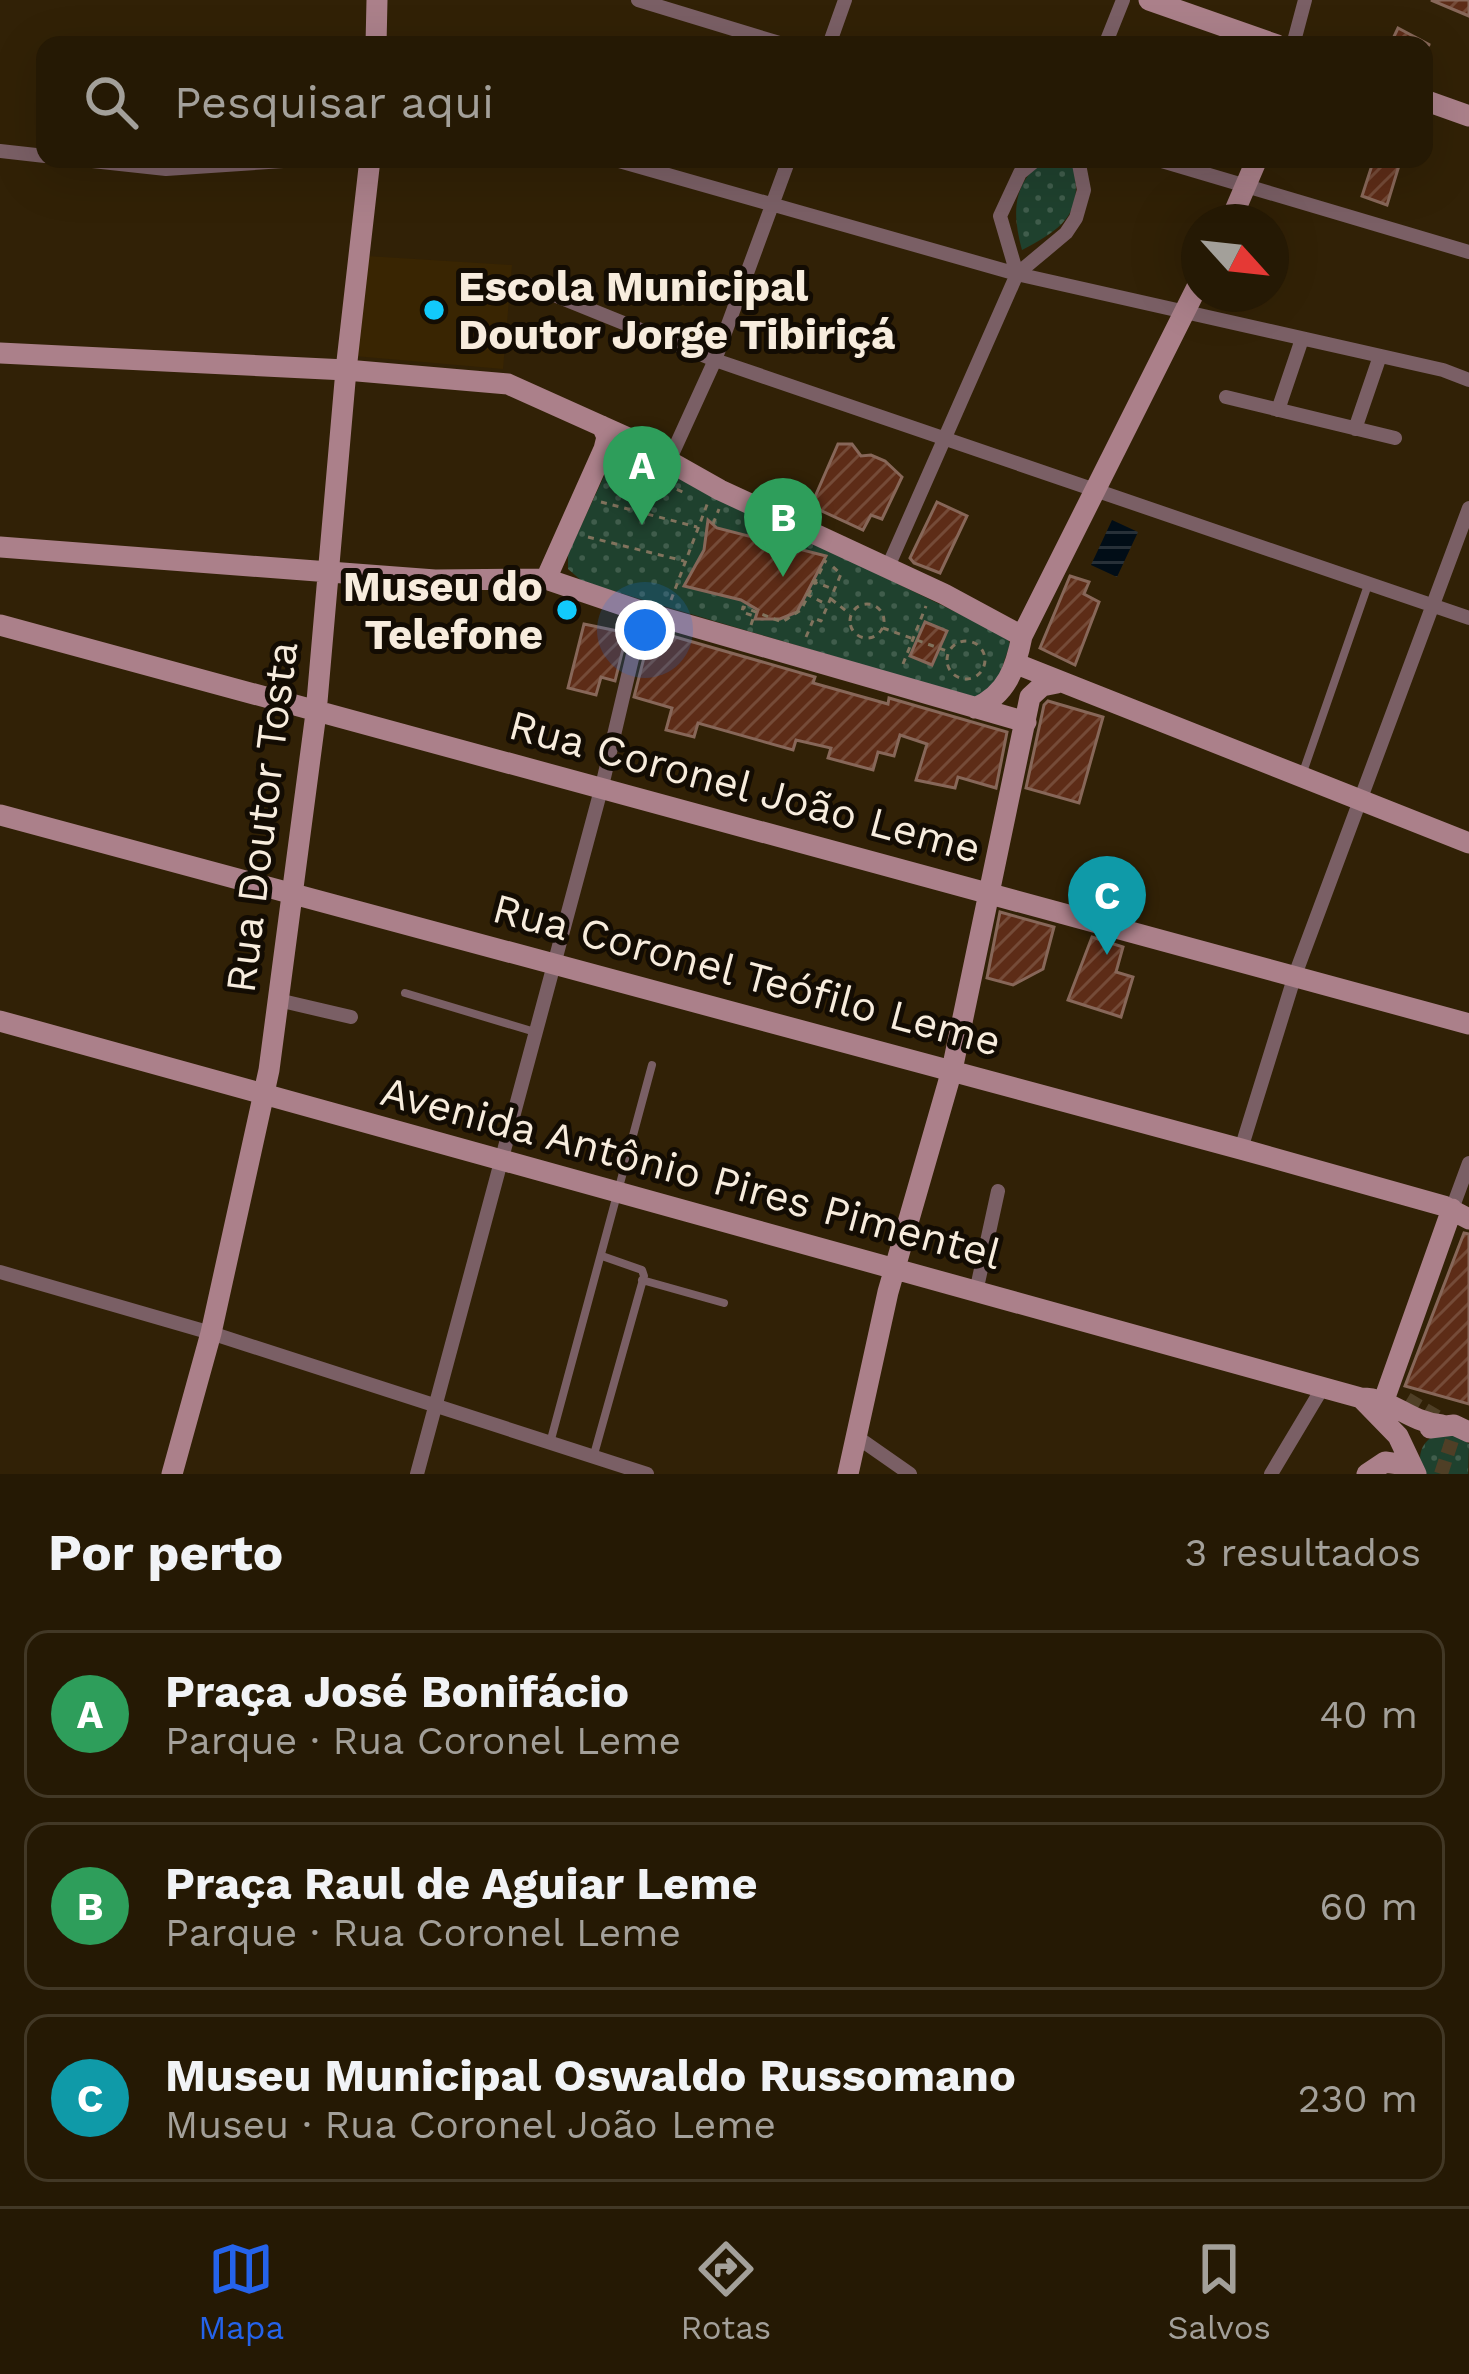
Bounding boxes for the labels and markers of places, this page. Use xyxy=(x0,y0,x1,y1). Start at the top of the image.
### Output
place label: Escola Municipal Doutor Jorge Tibiriçá xyxy=(458,262,896,359)
marker: Escola Municipal Doutor Jorge Tibiriçá xyxy=(421,297,447,323)
pin: A xyxy=(603,426,681,525)
pin: B xyxy=(744,478,822,577)
place label: Museu do Telefone xyxy=(343,562,543,659)
marker: Museu do Telefone xyxy=(554,597,580,623)
pin: C xyxy=(1068,856,1146,955)

